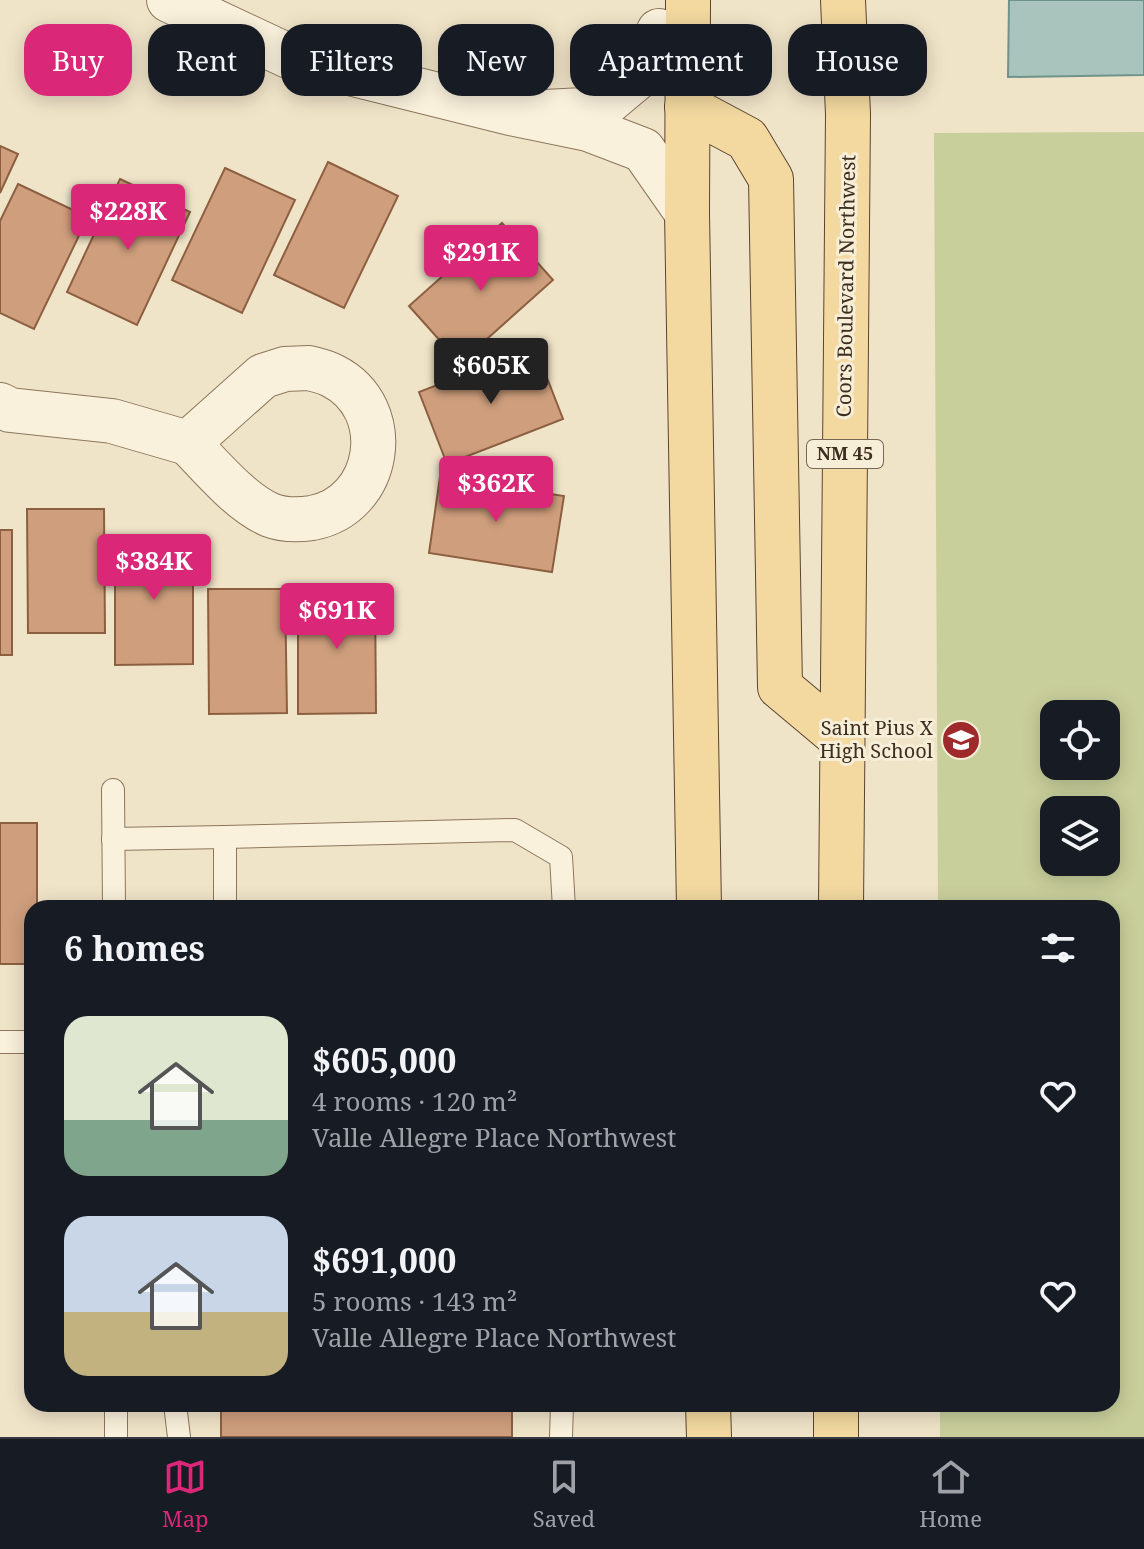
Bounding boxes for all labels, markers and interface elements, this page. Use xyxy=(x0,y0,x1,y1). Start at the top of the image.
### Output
chip: Buy xyxy=(24,24,132,96)
chip: Rent xyxy=(148,24,265,96)
chip: Filters xyxy=(281,24,422,96)
chip: New xyxy=(438,24,554,96)
chip: Apartment xyxy=(570,24,772,96)
chip: House xyxy=(788,24,927,96)
street label: Coors Boulevard Northwest xyxy=(830,154,861,418)
pin: $228K xyxy=(72,184,184,252)
text: $228K xyxy=(89,192,167,228)
pin: $291K xyxy=(425,225,537,293)
text: $291K xyxy=(442,233,520,269)
pin: $605K xyxy=(435,338,547,406)
text: $605K xyxy=(452,346,530,382)
road number: NM 45 xyxy=(807,440,883,468)
pin: $362K xyxy=(440,456,552,524)
text: $362K xyxy=(457,464,535,500)
pin: $384K xyxy=(98,534,210,602)
text: $384K xyxy=(115,542,193,578)
pin: $691K xyxy=(281,583,393,651)
text: $691K xyxy=(298,591,376,627)
map controls xyxy=(1040,700,1120,876)
button: locate xyxy=(1040,700,1120,780)
place label: Saint Pius X High School xyxy=(819,714,934,764)
school or university icon: Saint Pius X High School xyxy=(940,719,982,761)
button: layers xyxy=(1040,796,1120,876)
text: 6 homes xyxy=(64,925,205,971)
icon: filters xyxy=(1036,926,1080,970)
text: $605,000 xyxy=(312,1037,456,1083)
icon: home xyxy=(128,1048,224,1144)
icon: heart xyxy=(1036,1074,1080,1118)
text: 4 rooms · 120 m² xyxy=(312,1083,517,1119)
text: Valle Allegre Place Northwest xyxy=(312,1119,677,1155)
text: $691,000 xyxy=(312,1237,456,1283)
icon: home xyxy=(128,1248,224,1344)
icon: heart xyxy=(1036,1274,1080,1318)
text: 5 rooms · 143 m² xyxy=(312,1283,517,1319)
text: Valle Allegre Place Northwest xyxy=(312,1319,677,1355)
tab: Map xyxy=(162,1455,209,1533)
tab: Saved xyxy=(533,1455,595,1533)
tab: Home xyxy=(919,1455,982,1533)

